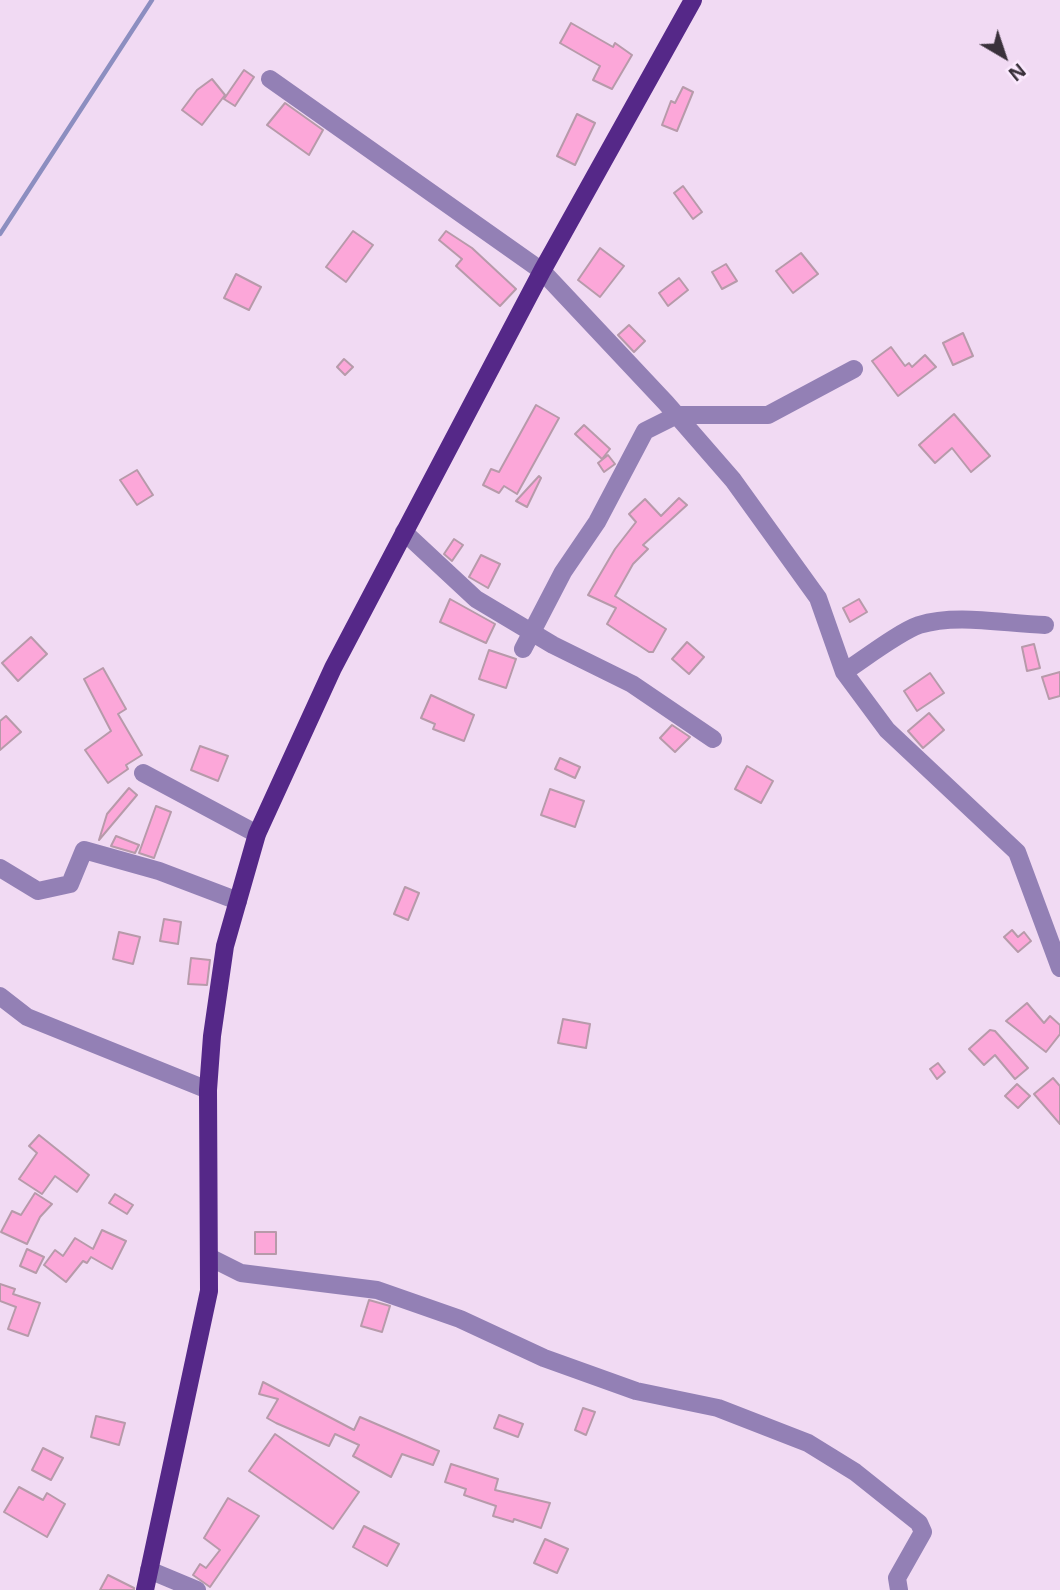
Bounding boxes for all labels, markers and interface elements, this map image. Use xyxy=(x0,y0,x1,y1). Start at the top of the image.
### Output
north arrow xyxy=(969,21,1039,91)
text: N xyxy=(1003,57,1031,87)

